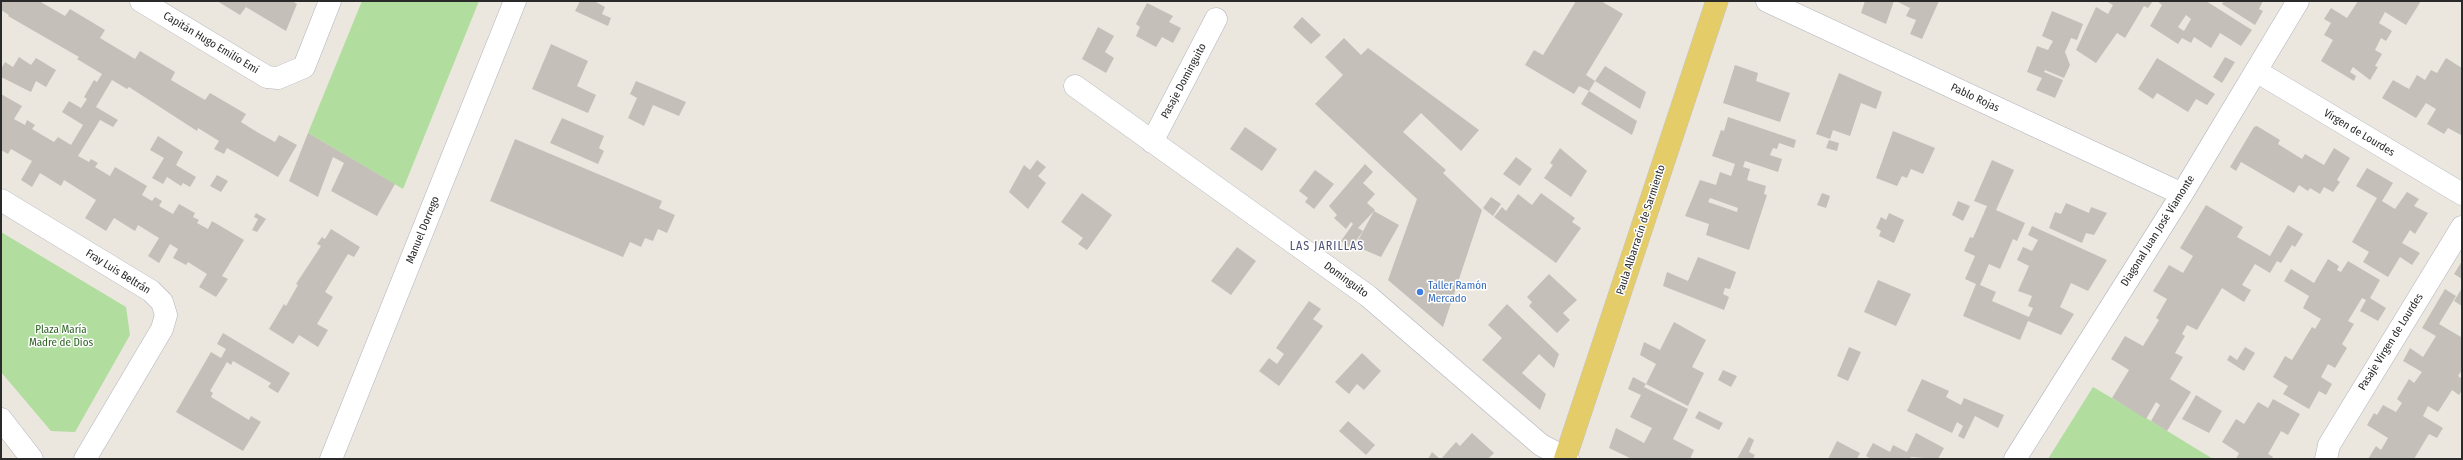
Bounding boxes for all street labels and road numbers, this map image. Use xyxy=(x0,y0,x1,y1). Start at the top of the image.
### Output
street label: Capitán Hugo Emilio Emi xyxy=(161,9,261,77)
street label: Pasaje Dominguito xyxy=(1159,41,1209,121)
street label: Pablo Rojas xyxy=(1949,81,2001,115)
street label: Virgen de Lourdes xyxy=(2321,107,2397,159)
street label: Paula Albarracín de Sarmiento xyxy=(1614,163,1668,297)
street label: Diagonal Juan José Viamonte xyxy=(2118,173,2198,289)
street label: Manuel Dorrego xyxy=(403,194,443,266)
street label: Fray Luis Beltrán xyxy=(83,247,153,297)
street label: Dominguito xyxy=(1321,259,1371,301)
street label: Pasaje Virgen de Lourdes xyxy=(2356,291,2426,393)

